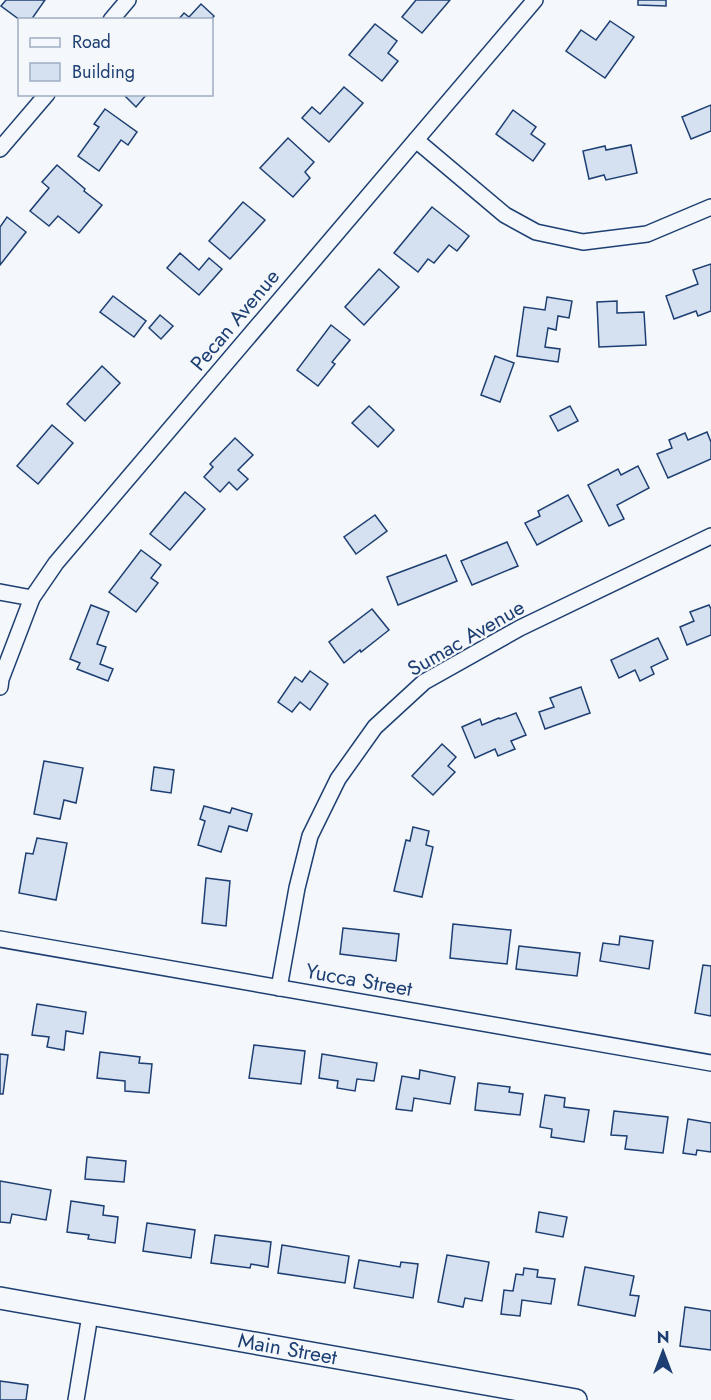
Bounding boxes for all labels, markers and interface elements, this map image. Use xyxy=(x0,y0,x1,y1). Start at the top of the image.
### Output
legend xyxy=(18,18,213,96)
text: Road xyxy=(72,29,111,55)
text: Building xyxy=(72,59,135,85)
street label: Pecan Avenue xyxy=(183,263,287,377)
street label: Sumac Avenue xyxy=(402,592,530,684)
street label: Yucca Street xyxy=(303,956,415,1004)
north arrow xyxy=(633,1322,693,1382)
street label: Main Street xyxy=(236,1325,339,1372)
text: N xyxy=(657,1326,669,1349)

